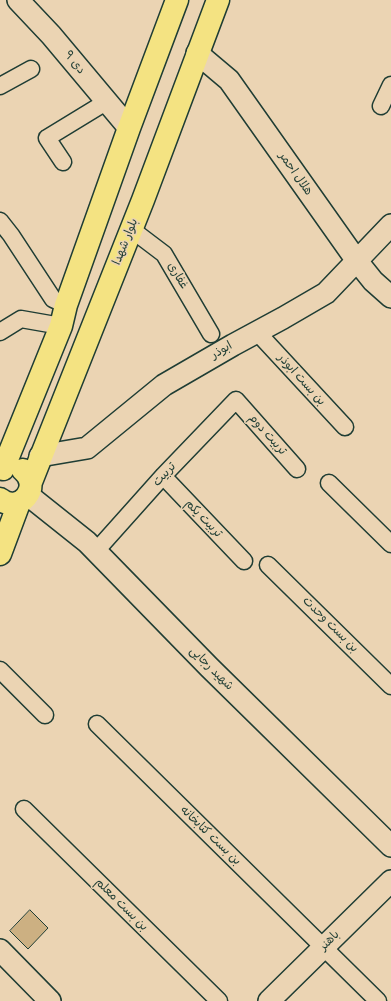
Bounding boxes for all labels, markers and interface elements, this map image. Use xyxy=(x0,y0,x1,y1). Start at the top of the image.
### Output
street label: ۹ دی xyxy=(60,48,88,78)
street label: هلال احمر xyxy=(275,149,315,199)
street label: بلوار شهدا xyxy=(110,217,142,267)
street label: غفاری xyxy=(163,260,191,292)
street label: ابوذر xyxy=(209,339,235,363)
street label: بن بست ابوذر xyxy=(274,351,328,409)
street label: تربیت دوم xyxy=(245,412,289,458)
street label: تربیت xyxy=(150,460,180,490)
street label: تربیت یکم xyxy=(181,497,225,541)
street label: بن بست وحدت xyxy=(299,594,361,656)
street label: شهید رجایی xyxy=(186,644,236,694)
street label: بن بست کتابخانه xyxy=(176,803,244,869)
street label: بن بست معلم xyxy=(92,876,150,934)
street label: باهنر xyxy=(317,928,343,954)

